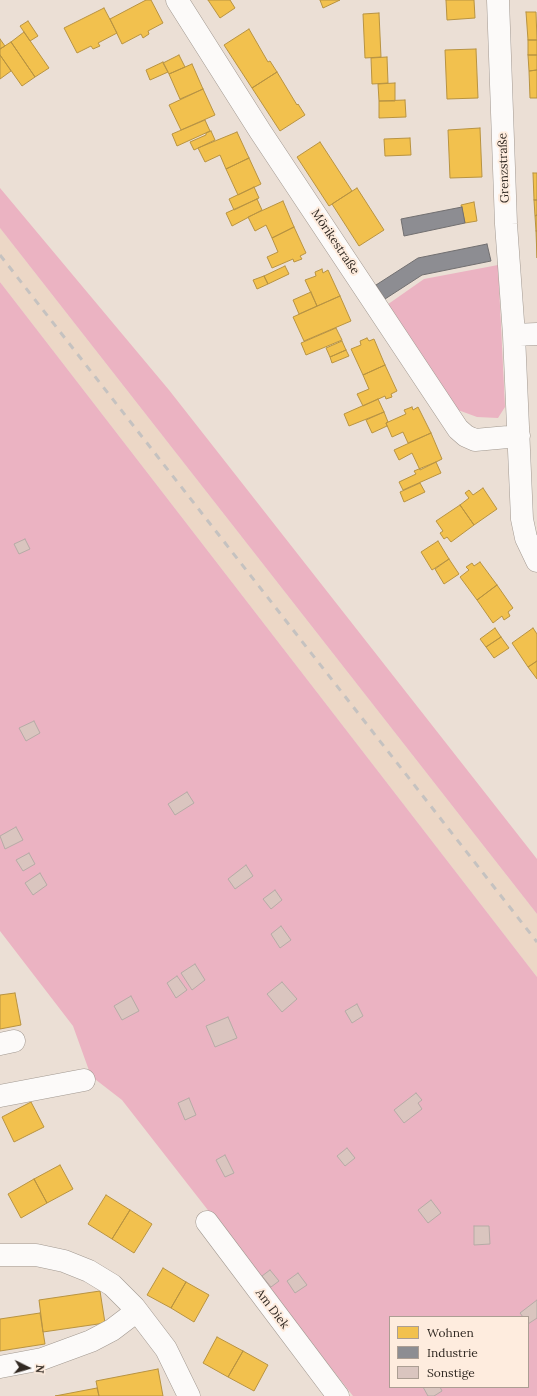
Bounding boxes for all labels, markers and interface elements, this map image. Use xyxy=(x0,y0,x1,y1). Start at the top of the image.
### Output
street label: Grenzstraße xyxy=(496,133,512,203)
street label: Mörikestraße xyxy=(308,207,362,277)
street label: Am Diek xyxy=(252,1286,292,1332)
legend xyxy=(389,1316,529,1388)
text: Wohnen xyxy=(427,1325,474,1340)
text: Industrie xyxy=(427,1345,478,1360)
north arrow xyxy=(8,1348,48,1388)
text: N xyxy=(33,1364,47,1374)
text: Sonstige xyxy=(427,1365,475,1380)

